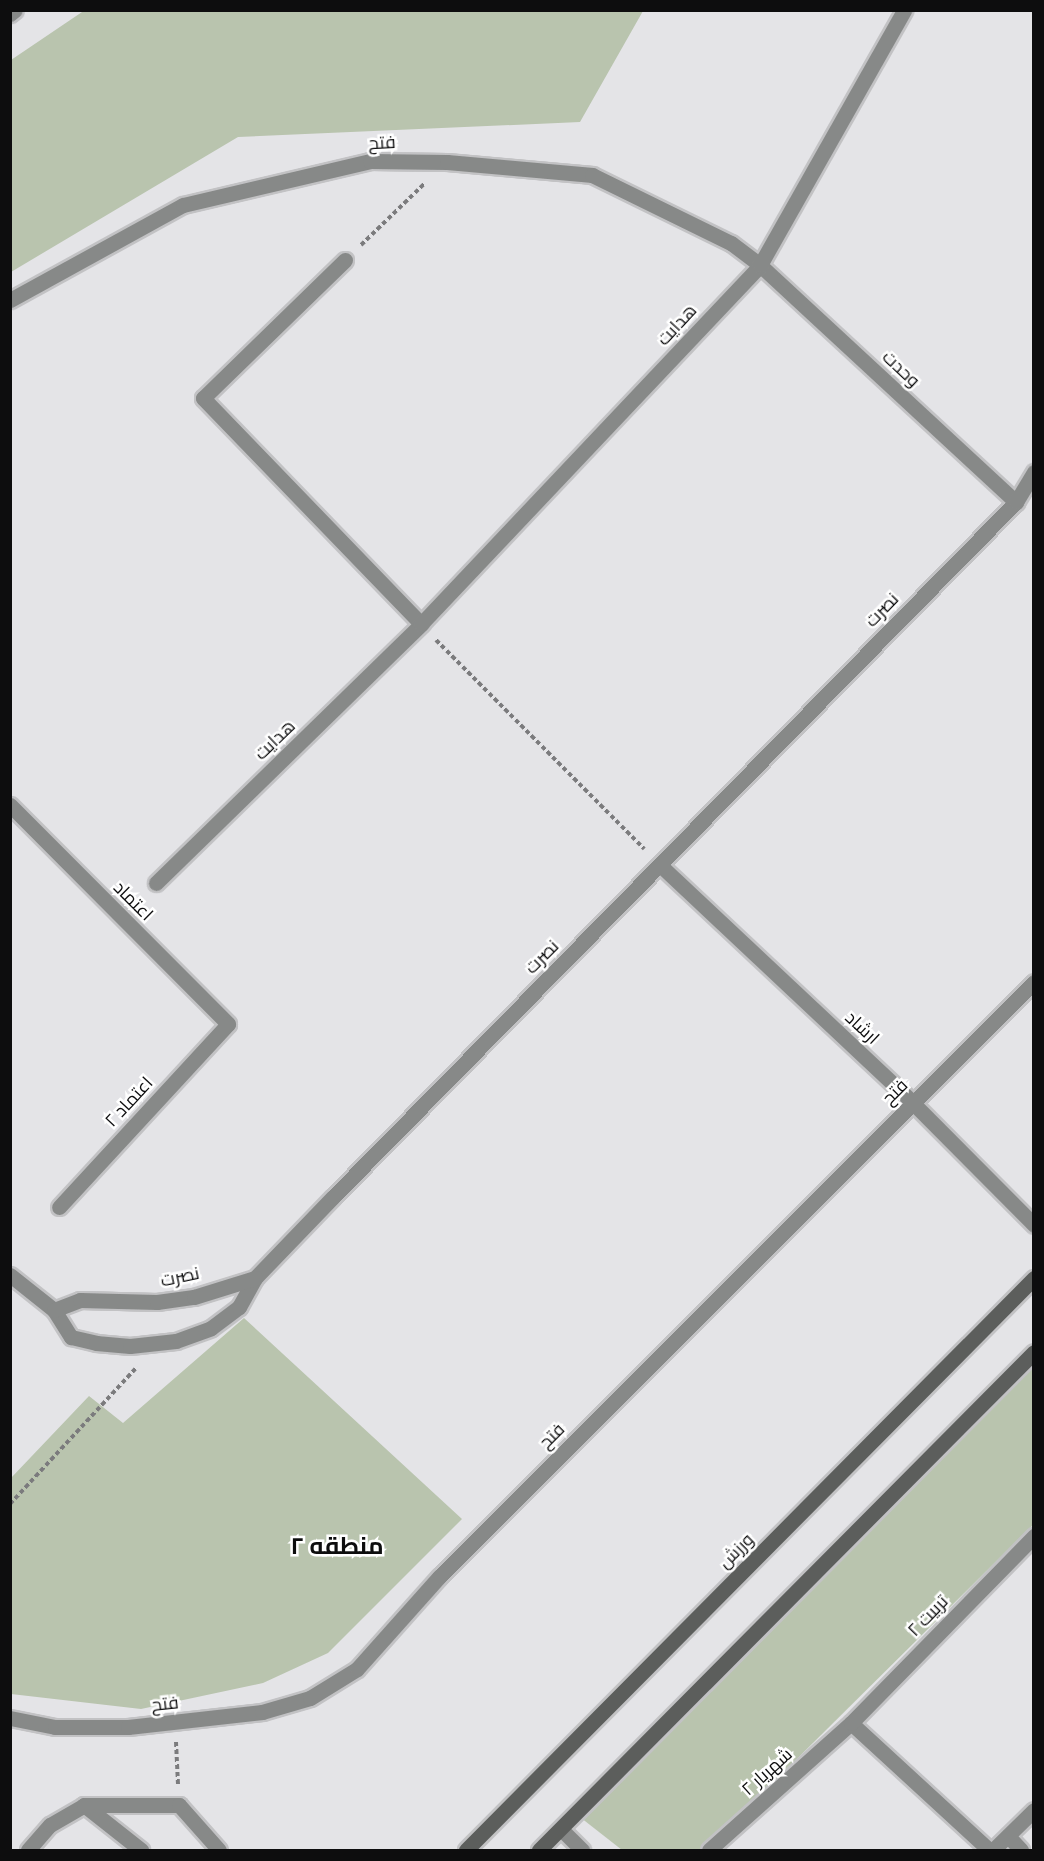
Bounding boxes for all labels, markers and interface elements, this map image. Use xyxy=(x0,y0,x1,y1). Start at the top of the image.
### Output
street label: فتح xyxy=(368,131,396,155)
street label: هدایت xyxy=(653,300,701,350)
street label: وحدت xyxy=(878,346,924,392)
street label: نصرت xyxy=(861,588,903,632)
street label: هدایت xyxy=(250,715,300,765)
street label: اعتماد xyxy=(109,877,157,925)
street label: نصرت xyxy=(521,936,563,978)
street label: ارشاد xyxy=(841,1007,883,1049)
street label: اعتماد ۲ xyxy=(100,1072,158,1132)
street label: فتح xyxy=(878,1075,912,1109)
street label: نصرت xyxy=(159,1262,201,1292)
street label: فتح xyxy=(535,1419,569,1453)
street label: ورزش xyxy=(714,1529,758,1573)
district label: منطقه ۲ xyxy=(290,1533,384,1561)
street label: تربیت ۲ xyxy=(903,1591,953,1641)
street label: فتح xyxy=(150,1692,180,1716)
street label: شهریار ۲ xyxy=(737,1744,797,1800)

